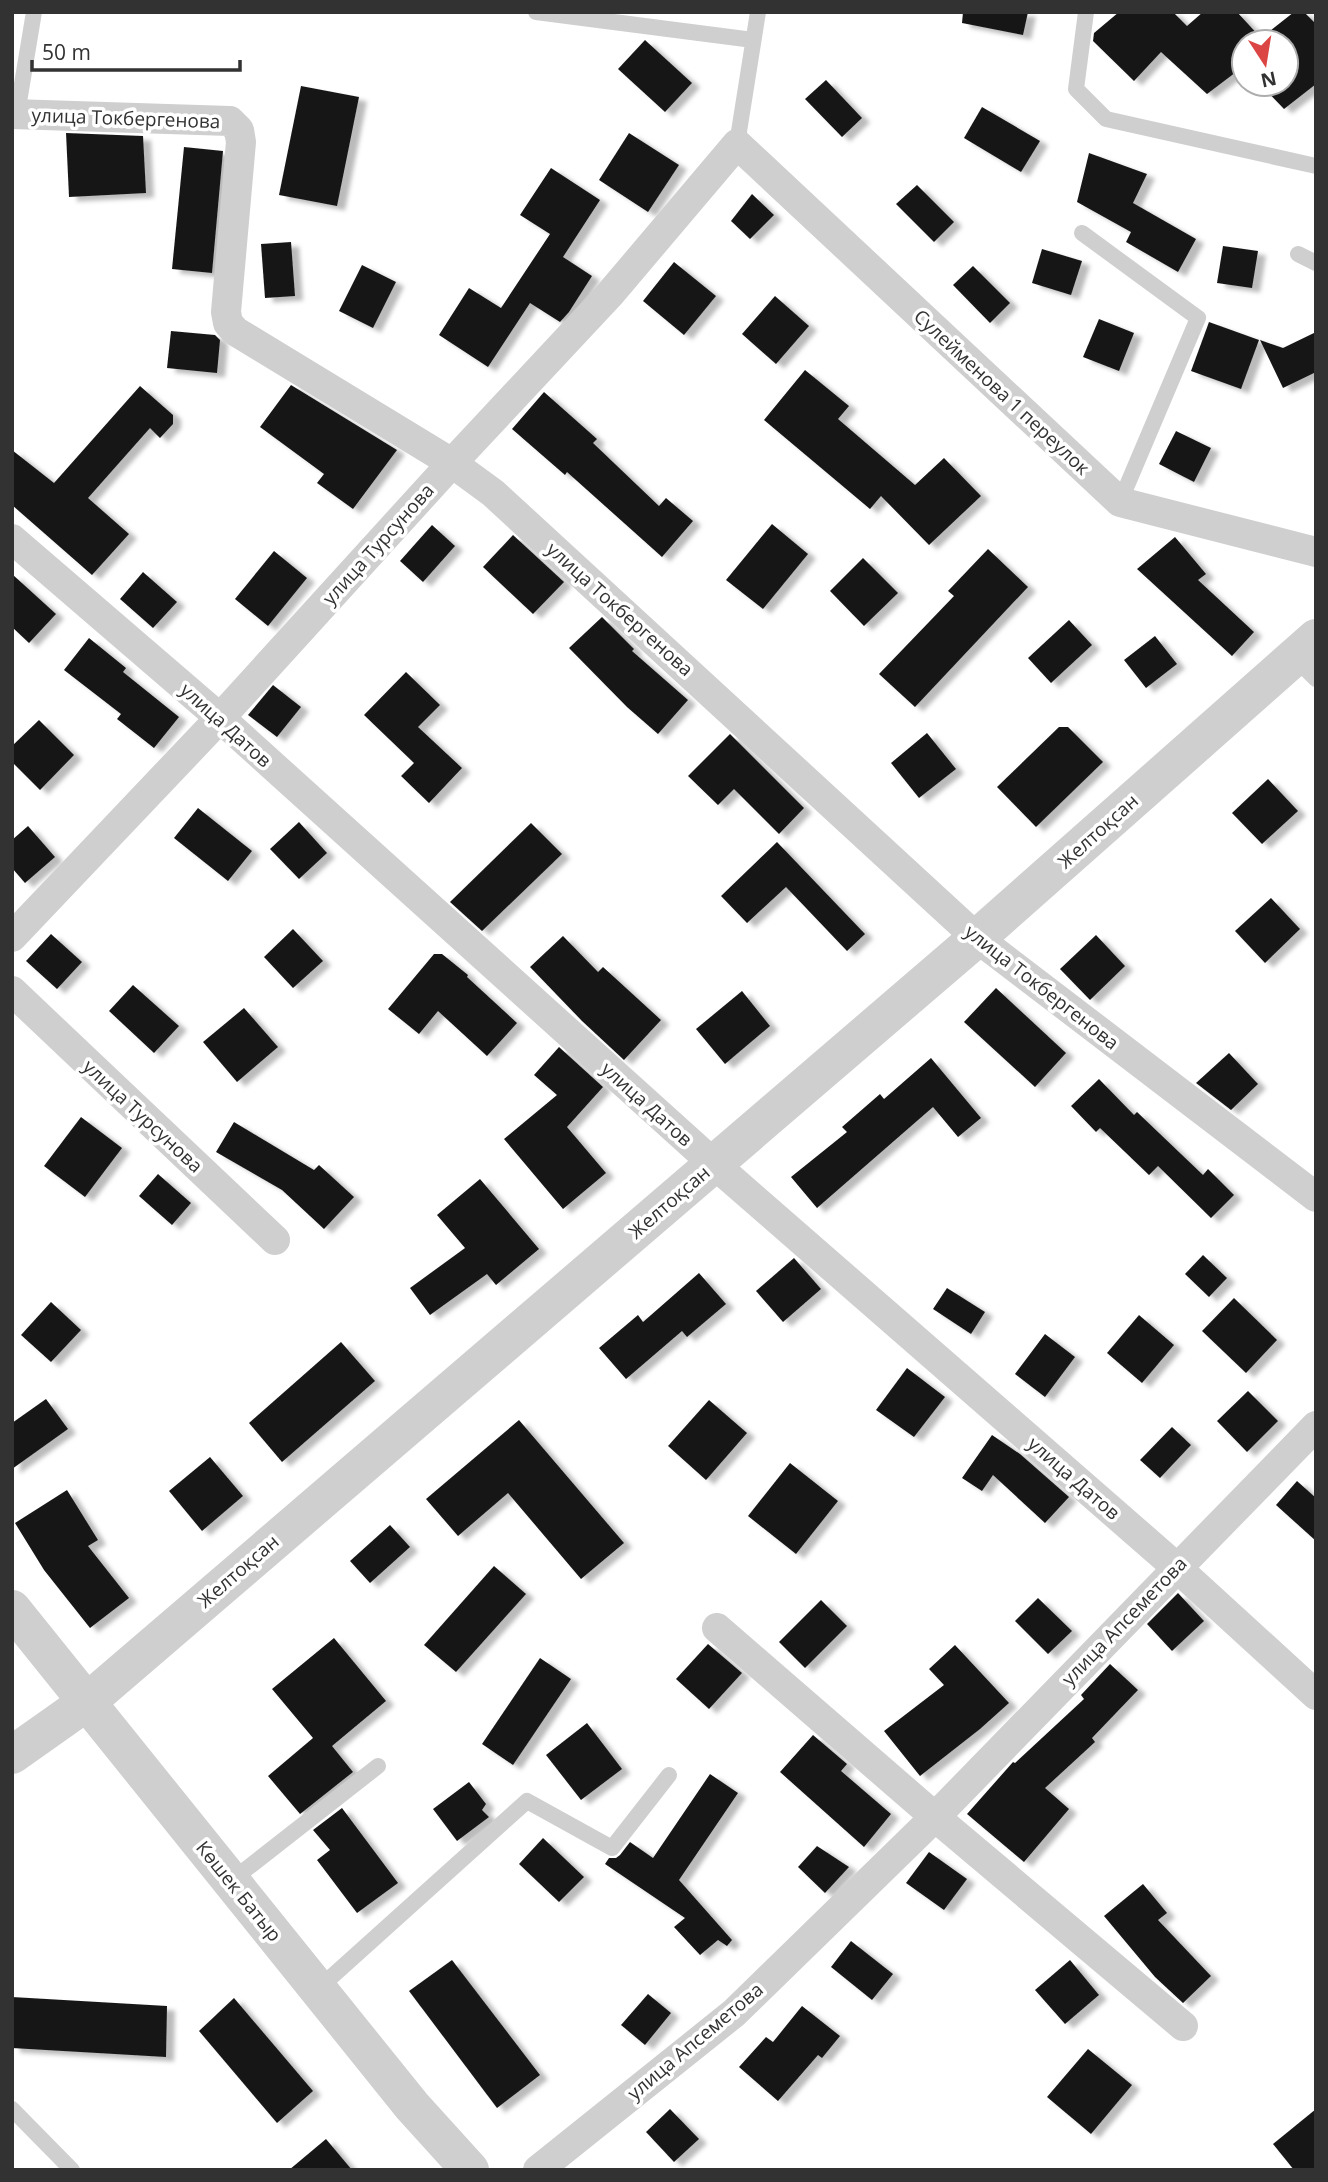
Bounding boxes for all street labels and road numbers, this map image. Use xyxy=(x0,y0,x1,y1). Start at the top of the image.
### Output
street label: улица Токбергенова xyxy=(31,102,221,134)
street label: Сулейменова 1 переулок xyxy=(908,303,1096,481)
street label: улица Турсунова xyxy=(316,478,440,610)
street label: улица Токбергенова xyxy=(541,536,699,682)
street label: улица Датов xyxy=(175,677,277,773)
street label: Желтоқсан xyxy=(1052,788,1144,874)
street label: улица Токбергенова xyxy=(960,919,1124,1055)
street label: улица Турсунова xyxy=(77,1054,209,1178)
street label: улица Датов xyxy=(596,1056,698,1152)
street label: Желтоқсан xyxy=(623,1159,715,1245)
street label: улица Датов xyxy=(1022,1431,1126,1525)
street label: Желтоқсан xyxy=(192,1528,284,1614)
street label: улица Апсеметова xyxy=(1056,1551,1192,1691)
street label: Көшек Батыр xyxy=(190,1835,288,1947)
street label: улица Апсеметова xyxy=(622,1976,768,2106)

